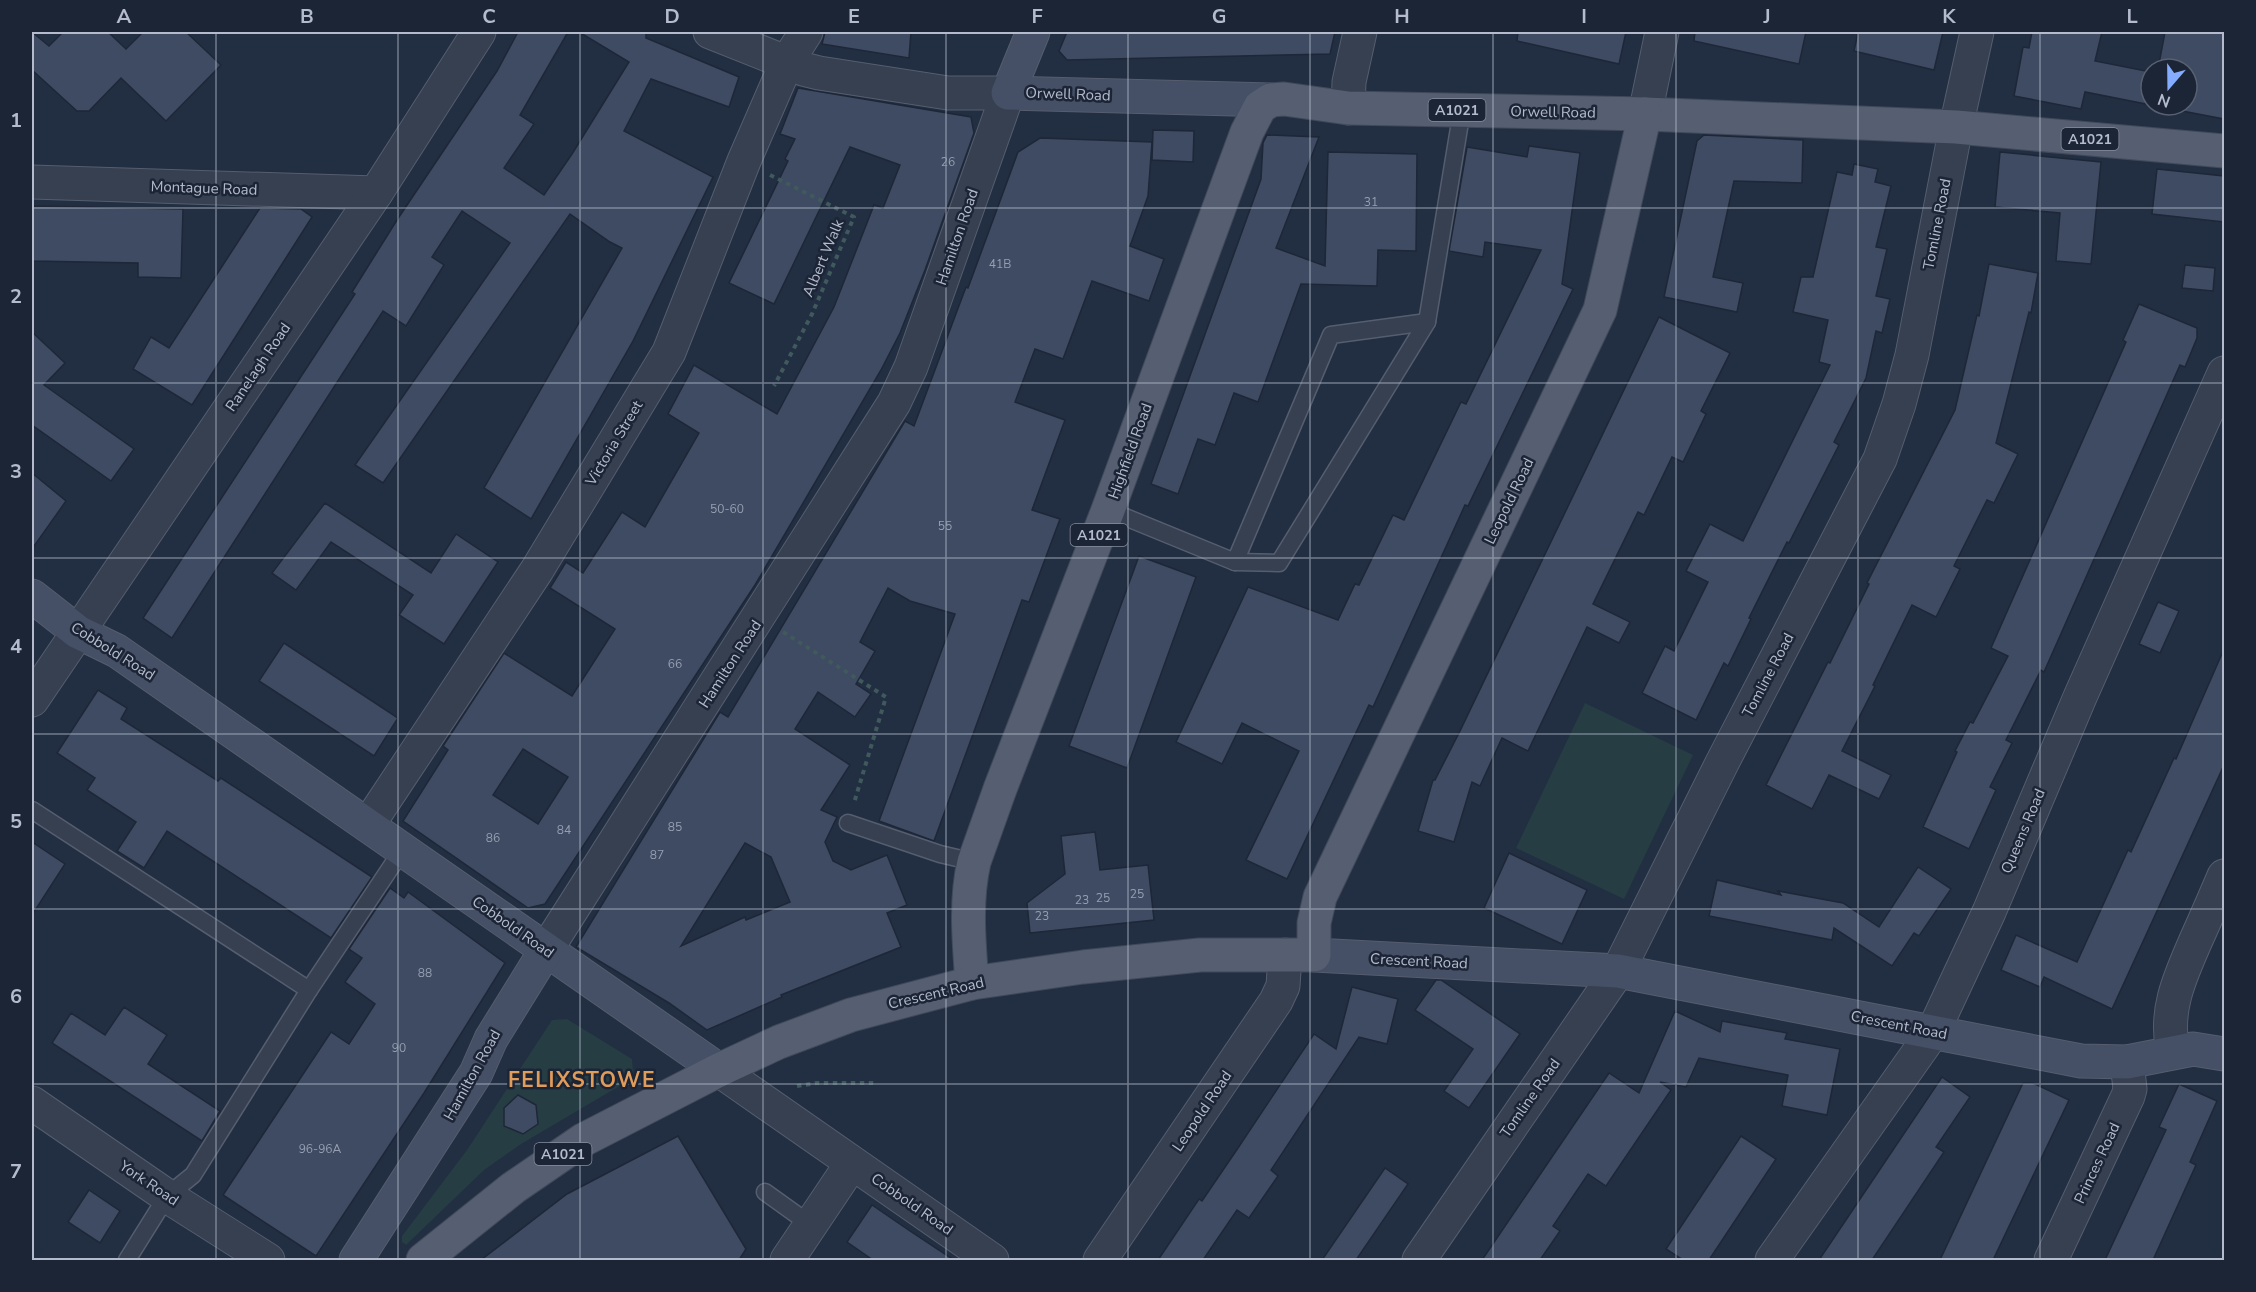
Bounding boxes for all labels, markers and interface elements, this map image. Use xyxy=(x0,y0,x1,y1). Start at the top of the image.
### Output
text: A xyxy=(117,3,132,30)
text: B xyxy=(300,3,314,30)
text: C xyxy=(482,3,496,30)
text: D xyxy=(664,3,680,30)
text: E xyxy=(848,3,860,30)
text: F xyxy=(1031,3,1043,30)
text: G xyxy=(1212,3,1226,30)
text: H xyxy=(1394,3,1410,30)
text: I xyxy=(1581,3,1587,30)
text: J xyxy=(1762,3,1771,30)
text: K xyxy=(1942,3,1956,30)
text: L xyxy=(2126,3,2138,30)
north arrow xyxy=(2139,57,2199,117)
street label: Orwell Road xyxy=(1025,83,1111,105)
text: N xyxy=(2155,88,2174,113)
road number: A1021 xyxy=(1428,99,1486,121)
street label: Orwell Road xyxy=(1510,101,1596,123)
text: 1 xyxy=(10,107,22,134)
road number: A1021 xyxy=(2062,128,2118,150)
house number: 26 xyxy=(941,154,955,170)
street label: Montague Road xyxy=(150,176,258,200)
street label: Tomline Road xyxy=(1918,177,1956,271)
street label: Hamilton Road xyxy=(931,186,983,288)
house number: 31 xyxy=(1364,194,1378,210)
street label: Albert Walk xyxy=(798,216,849,300)
house number: 41B xyxy=(989,256,1011,272)
text: 2 xyxy=(10,283,22,310)
street label: Ranelagh Road xyxy=(221,319,295,415)
street label: Victoria Street xyxy=(580,396,648,490)
street label: Highfield Road xyxy=(1103,400,1157,502)
street label: Leopold Road xyxy=(1480,455,1538,547)
text: 3 xyxy=(10,458,22,485)
house number: 50-60 xyxy=(710,501,744,517)
house number: 55 xyxy=(938,518,952,534)
road number: A1021 xyxy=(1070,524,1128,546)
street label: Hamilton Road xyxy=(694,616,766,712)
street label: Cobbold Road xyxy=(67,617,159,685)
street label: Tomline Road xyxy=(1738,630,1798,720)
text: 4 xyxy=(10,633,22,660)
house number: 66 xyxy=(668,656,682,672)
street label: Queens Road xyxy=(1996,785,2050,877)
text: 5 xyxy=(10,808,22,835)
house number: 85 xyxy=(668,819,682,835)
house number: 84 xyxy=(557,822,571,838)
house number: 86 xyxy=(486,830,500,846)
house number: 87 xyxy=(650,847,664,863)
house number: 25 xyxy=(1130,886,1144,902)
house number: 25 xyxy=(1096,890,1110,906)
street label: Cobbold Road xyxy=(468,891,558,963)
house number: 23 xyxy=(1075,892,1089,908)
house number: 23 xyxy=(1035,908,1049,924)
street label: Crescent Road xyxy=(1370,948,1468,974)
house number: 88 xyxy=(418,965,432,981)
street label: Crescent Road xyxy=(886,972,986,1014)
text: 6 xyxy=(10,983,22,1010)
street label: Crescent Road xyxy=(1849,1006,1949,1044)
street label: Hamilton Road xyxy=(439,1026,505,1124)
house number: 90 xyxy=(392,1040,406,1056)
street label: Tomline Road xyxy=(1495,1054,1565,1142)
district label: FELIXSTOWE xyxy=(508,1066,656,1094)
street label: Leopold Road xyxy=(1168,1067,1236,1155)
street label: Princes Road xyxy=(2069,1119,2125,1207)
house number: 96-96A xyxy=(299,1141,342,1157)
road number: A1021 xyxy=(534,1143,592,1165)
street label: York Road xyxy=(115,1155,183,1210)
text: 7 xyxy=(10,1158,22,1185)
street label: Cobbold Road xyxy=(867,1168,957,1240)

